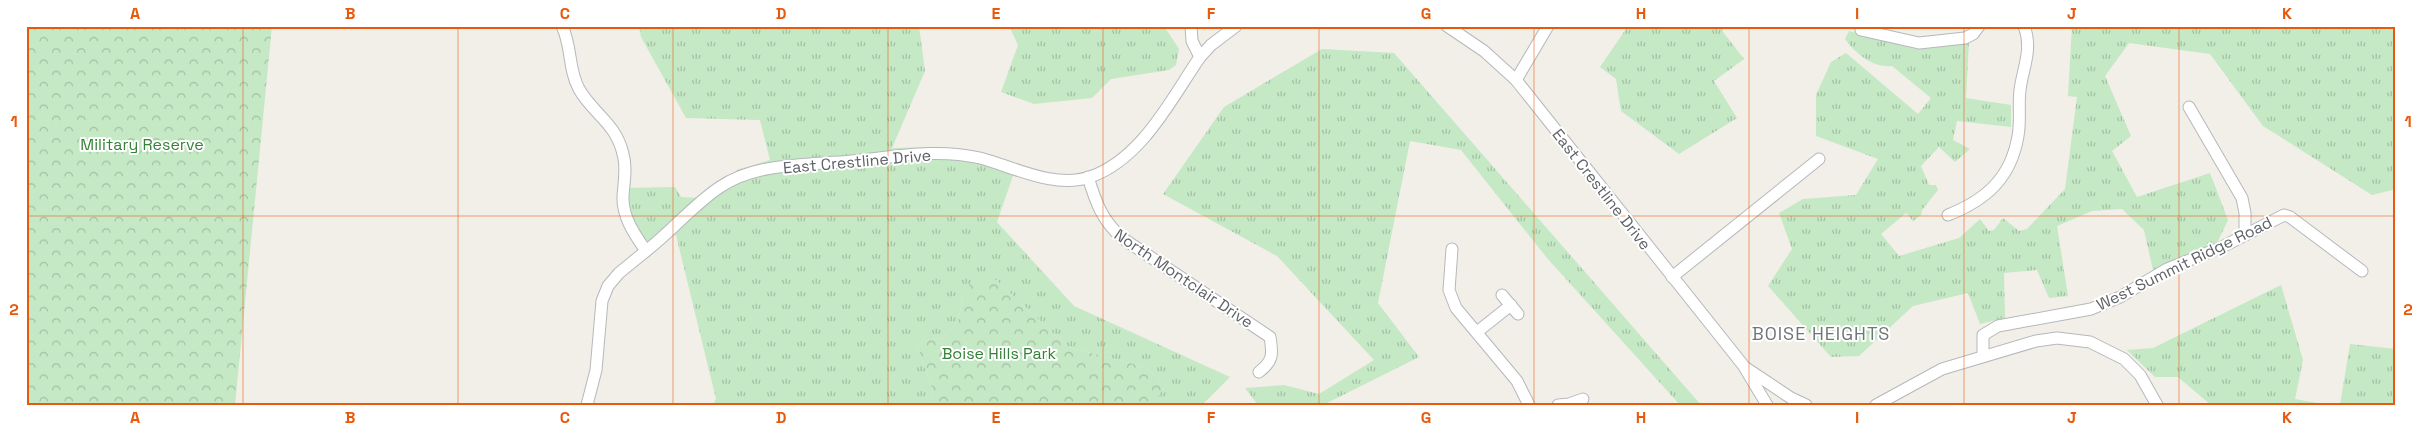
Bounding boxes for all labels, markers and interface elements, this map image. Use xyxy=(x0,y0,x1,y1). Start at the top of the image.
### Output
text: A xyxy=(130,3,140,24)
text: B xyxy=(345,3,355,24)
text: C xyxy=(560,3,570,24)
text: D xyxy=(776,3,786,24)
text: E xyxy=(992,3,1001,24)
text: F xyxy=(1207,3,1216,24)
text: G xyxy=(1421,3,1431,24)
text: H xyxy=(1636,3,1646,24)
text: I xyxy=(1855,3,1859,24)
text: J xyxy=(2067,3,2077,24)
text: K xyxy=(2282,3,2292,24)
text: 1 xyxy=(10,111,18,132)
text: 1 xyxy=(2404,111,2412,132)
street label: East Crestline Drive xyxy=(1548,124,1656,254)
park label: Military Reserve xyxy=(80,134,204,155)
street label: East Crestline Drive xyxy=(782,145,932,178)
street label: West Summit Ridge Road xyxy=(2093,212,2276,315)
street label: North Montclair Drive xyxy=(1110,224,1257,333)
text: 2 xyxy=(9,299,19,320)
text: 2 xyxy=(2403,299,2413,320)
district label: BOISE HEIGHTS xyxy=(1752,322,1890,345)
park label: Boise Hills Park xyxy=(942,343,1057,364)
text: A xyxy=(130,407,140,428)
text: B xyxy=(345,407,355,428)
text: C xyxy=(560,407,570,428)
text: D xyxy=(776,407,786,428)
text: E xyxy=(992,407,1001,428)
text: F xyxy=(1207,407,1216,428)
text: G xyxy=(1421,407,1431,428)
text: H xyxy=(1636,407,1646,428)
text: I xyxy=(1855,407,1859,428)
text: J xyxy=(2067,407,2077,428)
text: K xyxy=(2282,407,2292,428)

